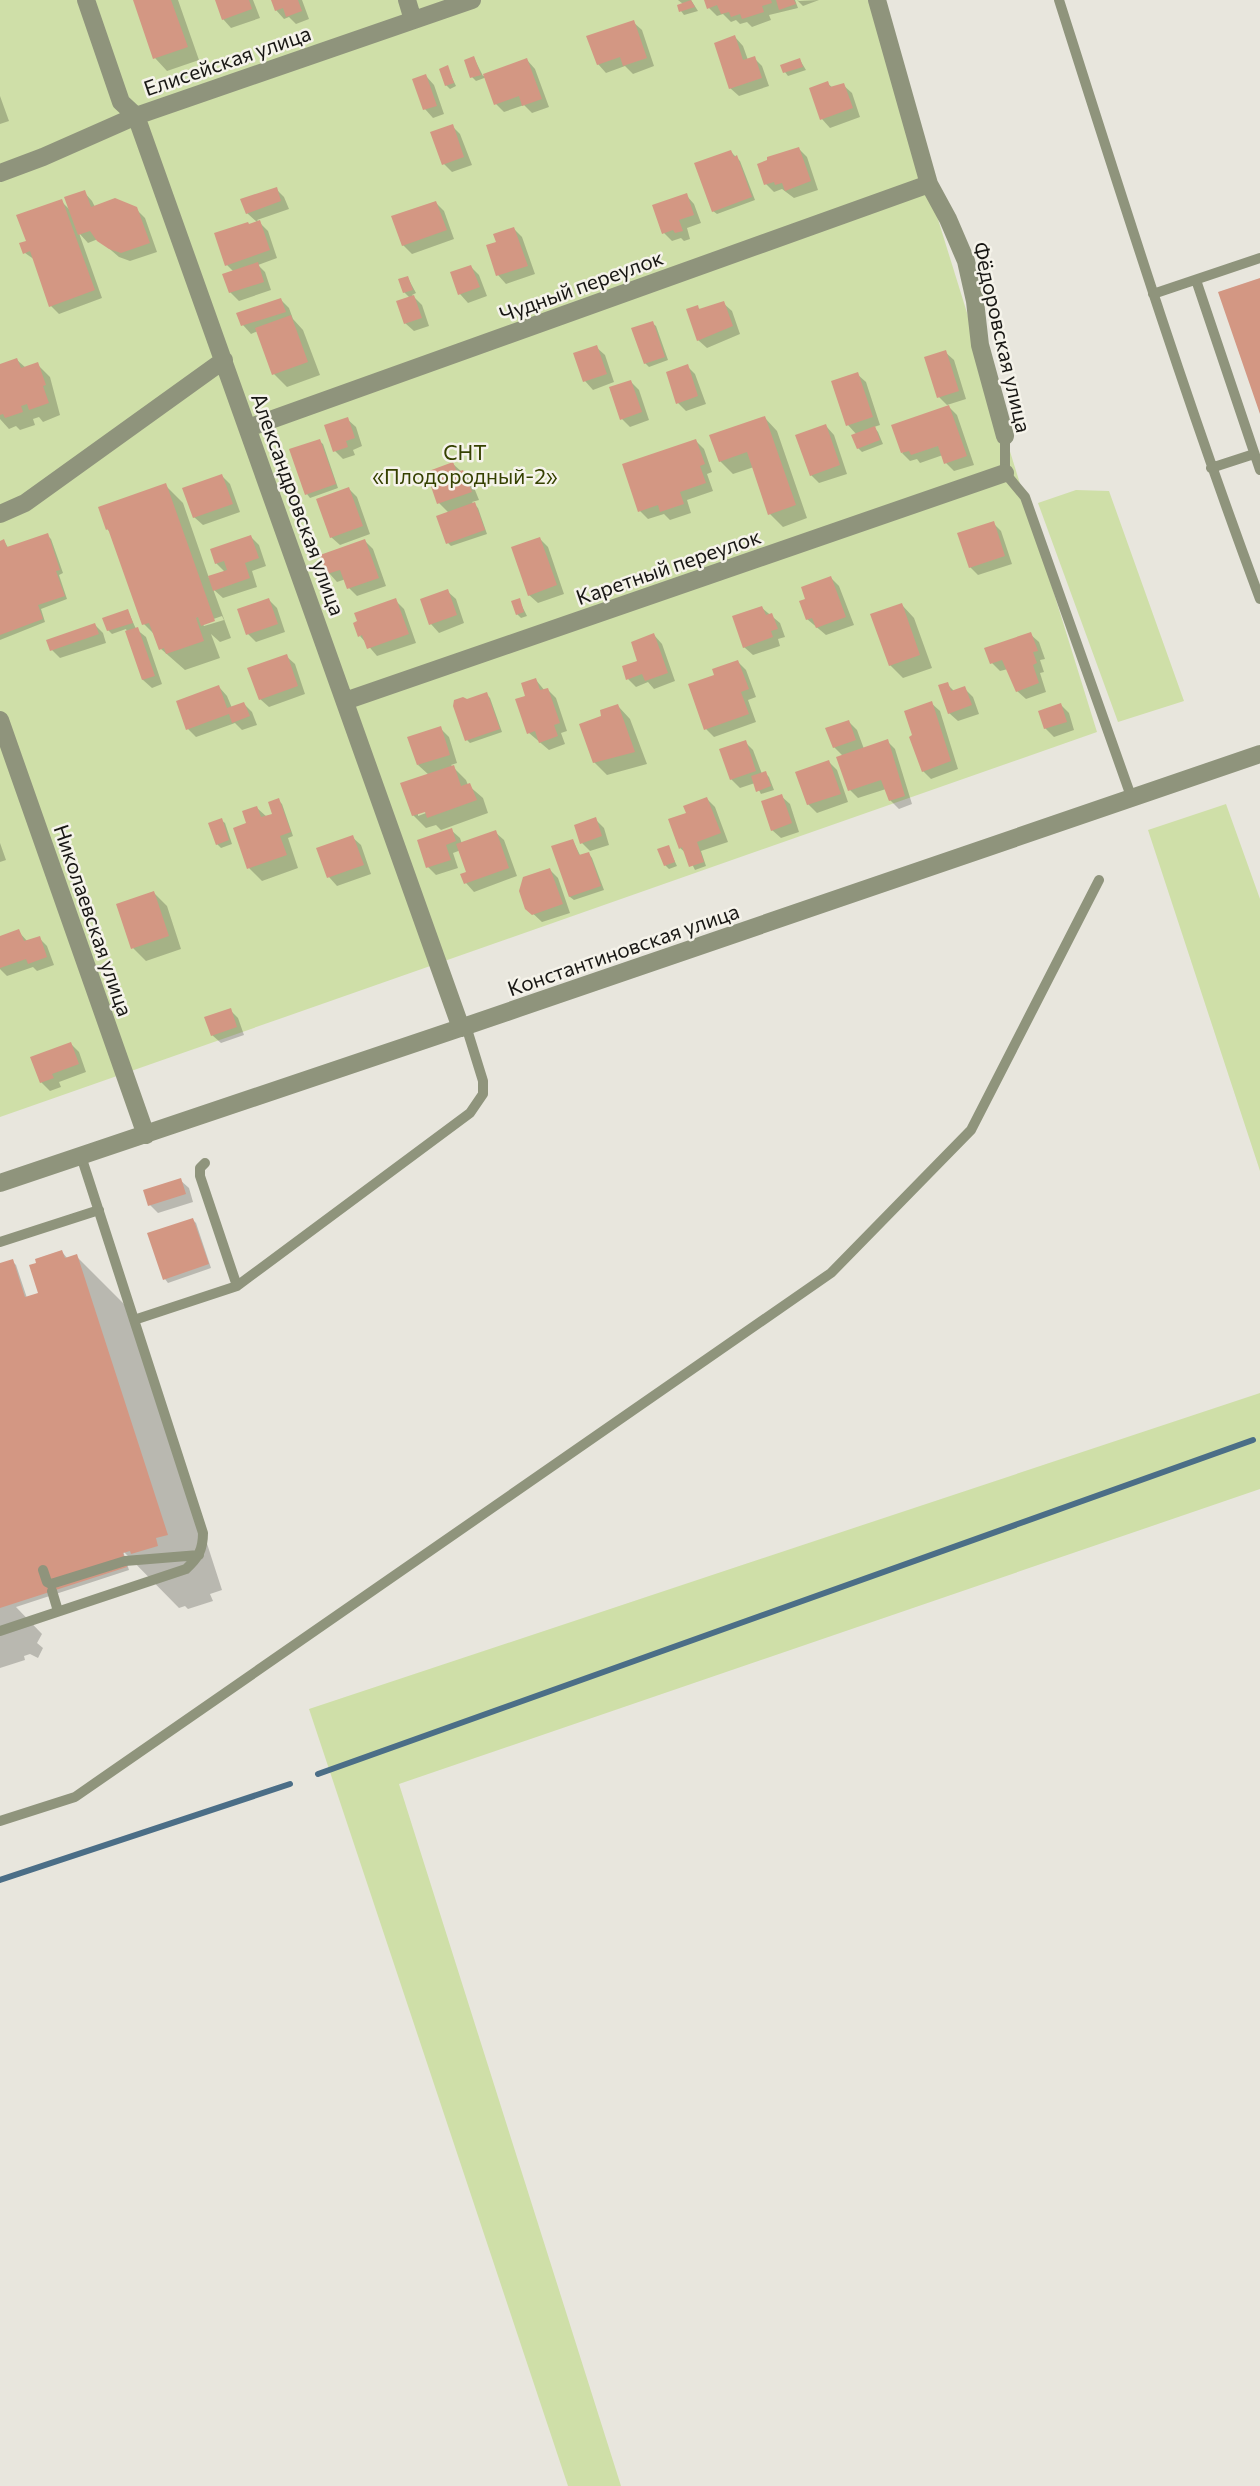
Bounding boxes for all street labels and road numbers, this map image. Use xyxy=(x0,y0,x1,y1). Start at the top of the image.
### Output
street label: Елисейская улица xyxy=(140,20,314,100)
street label: Фёдоровская улица xyxy=(969,239,1037,435)
street label: Чудный переулок xyxy=(496,244,666,326)
street label: Александровская улица xyxy=(247,389,351,619)
street label: Каретный переулок xyxy=(572,523,764,609)
street label: Николаевская улица xyxy=(49,821,139,1019)
street label: Константиновская улица xyxy=(504,898,742,1000)

